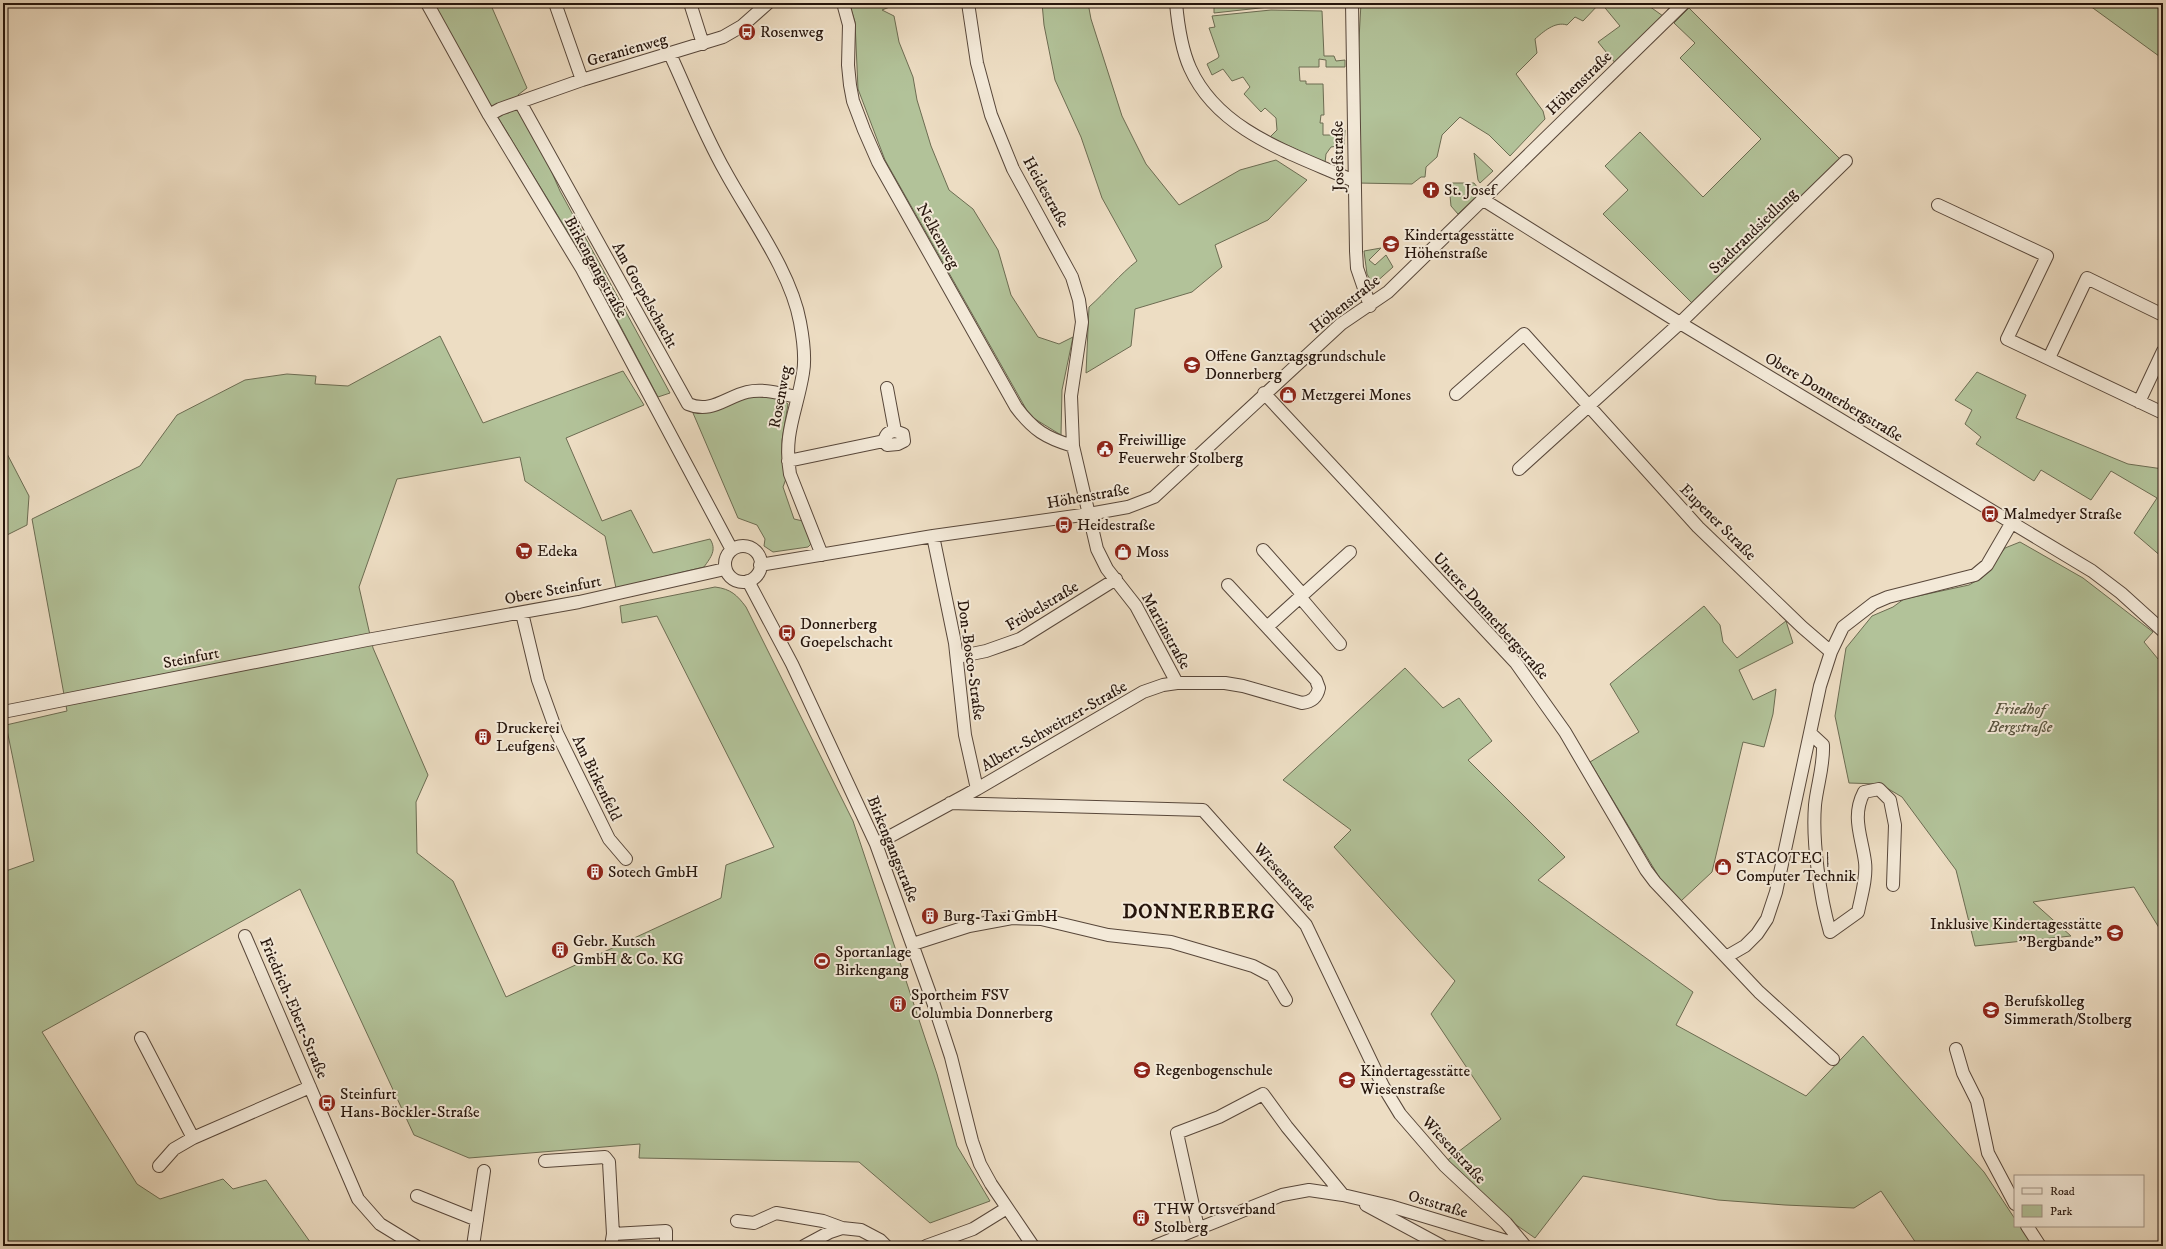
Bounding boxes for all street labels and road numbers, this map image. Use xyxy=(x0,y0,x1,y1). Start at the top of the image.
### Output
street label: Geranienweg xyxy=(585,29,670,71)
street label: Höhenstraße xyxy=(1542,46,1616,119)
street label: Josefstraße xyxy=(1327,120,1349,193)
street label: Heidestraße xyxy=(1018,153,1074,231)
street label: Stadtrandsiedlung xyxy=(1705,184,1802,278)
street label: Nelkenweg xyxy=(912,200,964,272)
street label: Birkengangstraße xyxy=(560,213,632,322)
street label: Am Goepelschacht xyxy=(608,238,682,352)
street label: Höhenstraße xyxy=(1306,270,1384,338)
street label: Obere Donnerbergstraße xyxy=(1761,348,1907,446)
street label: Rosenweg xyxy=(764,364,796,430)
street label: Höhenstraße xyxy=(1045,479,1131,513)
street label: Eupener Straße xyxy=(1675,479,1761,565)
street label: Untere Donnerbergstraße xyxy=(1429,548,1554,684)
street label: Obere Steinfurt xyxy=(503,571,603,609)
street label: Fröbelstraße xyxy=(1002,576,1082,635)
street label: Martinstraße xyxy=(1137,589,1195,673)
street label: Don-Bosco-Straße xyxy=(953,598,989,722)
street label: Steinfurt xyxy=(161,643,221,673)
street label: Albert-Schweitzer-Straße xyxy=(978,676,1131,776)
street label: Am Birkenfeld xyxy=(568,732,626,824)
street label: Birkengangstraße xyxy=(863,793,924,906)
street label: Wiesenstraße xyxy=(1248,838,1321,916)
street label: Friedrich-Ebert-Straße xyxy=(255,935,333,1082)
street label: Wiesenstraße xyxy=(1417,1111,1491,1188)
street label: Oststraße xyxy=(1406,1185,1471,1223)

